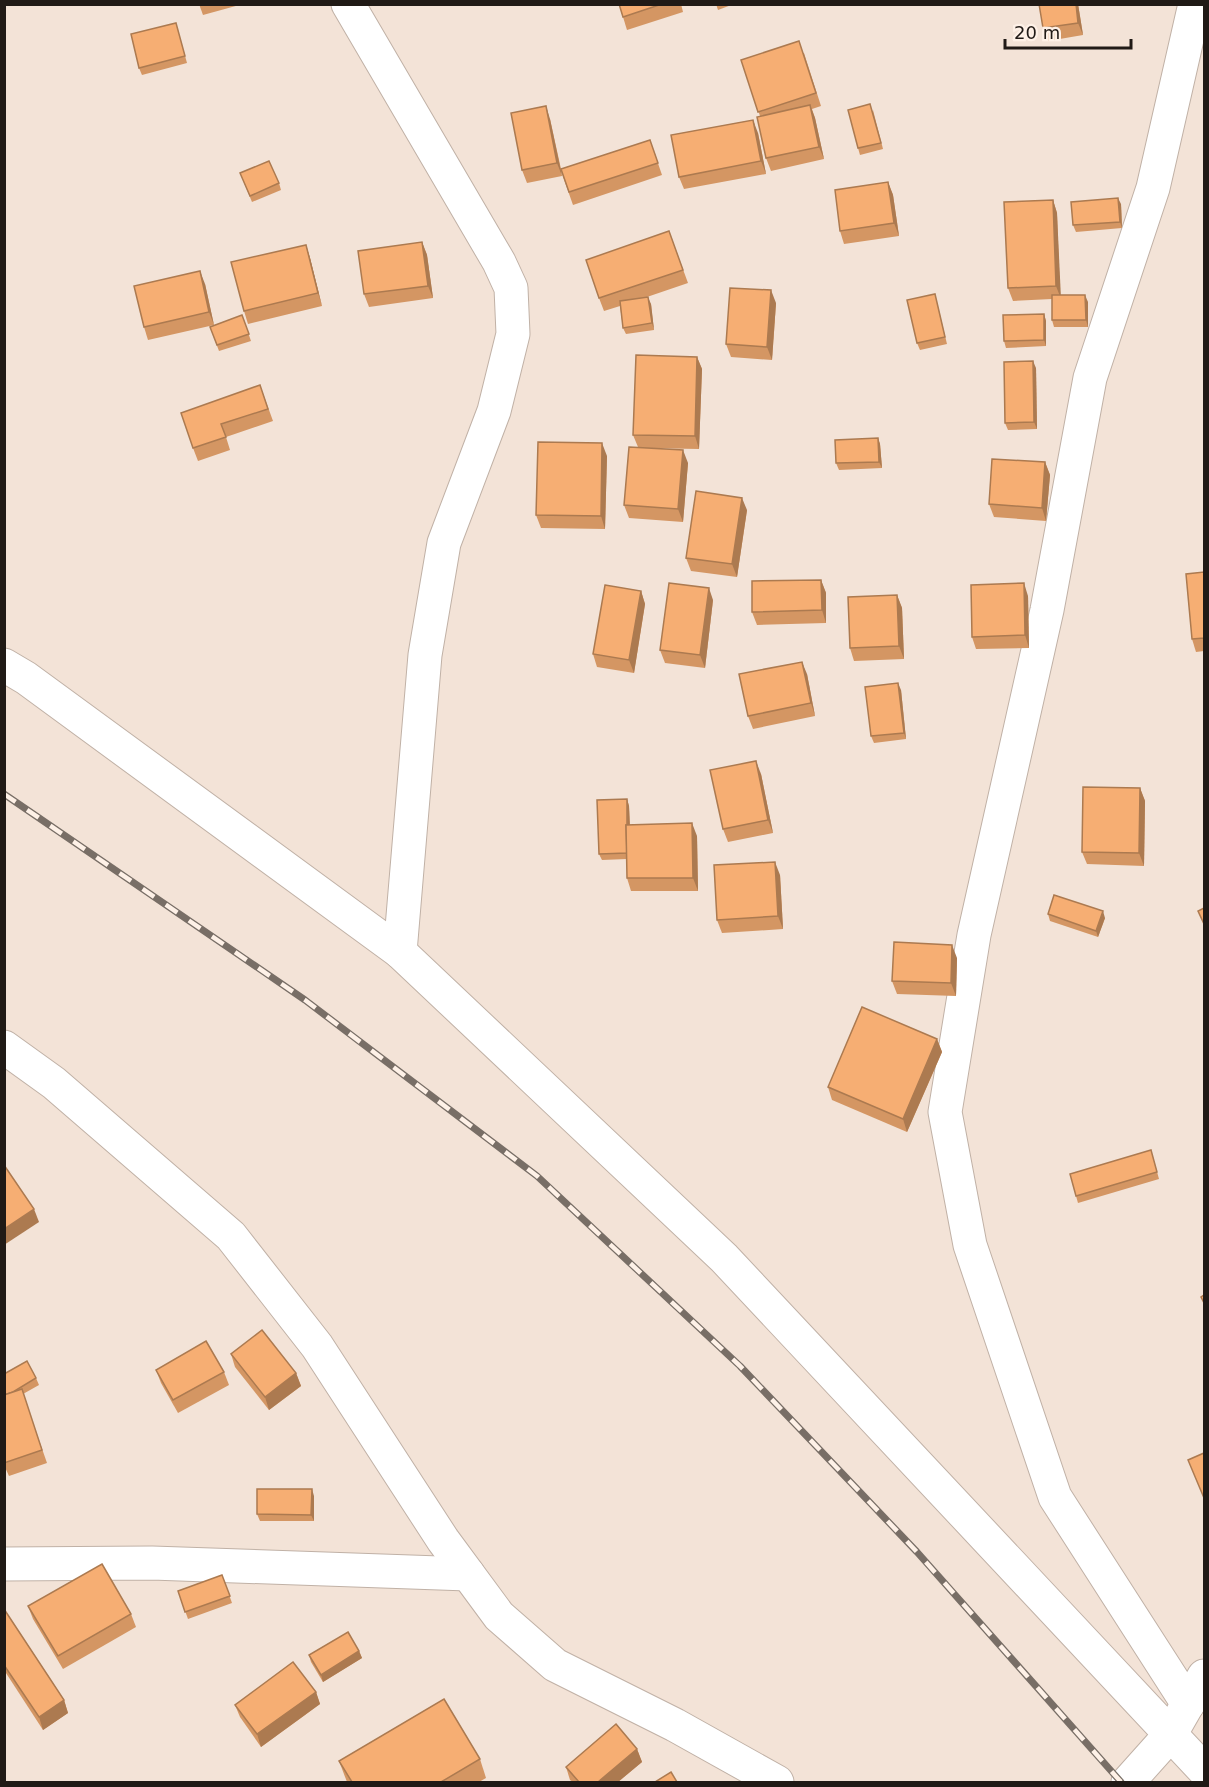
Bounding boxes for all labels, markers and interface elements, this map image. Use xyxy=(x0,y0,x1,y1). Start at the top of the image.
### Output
scale bar xyxy=(1005,12,1131,50)
text: 20 m xyxy=(1014,22,1060,43)

